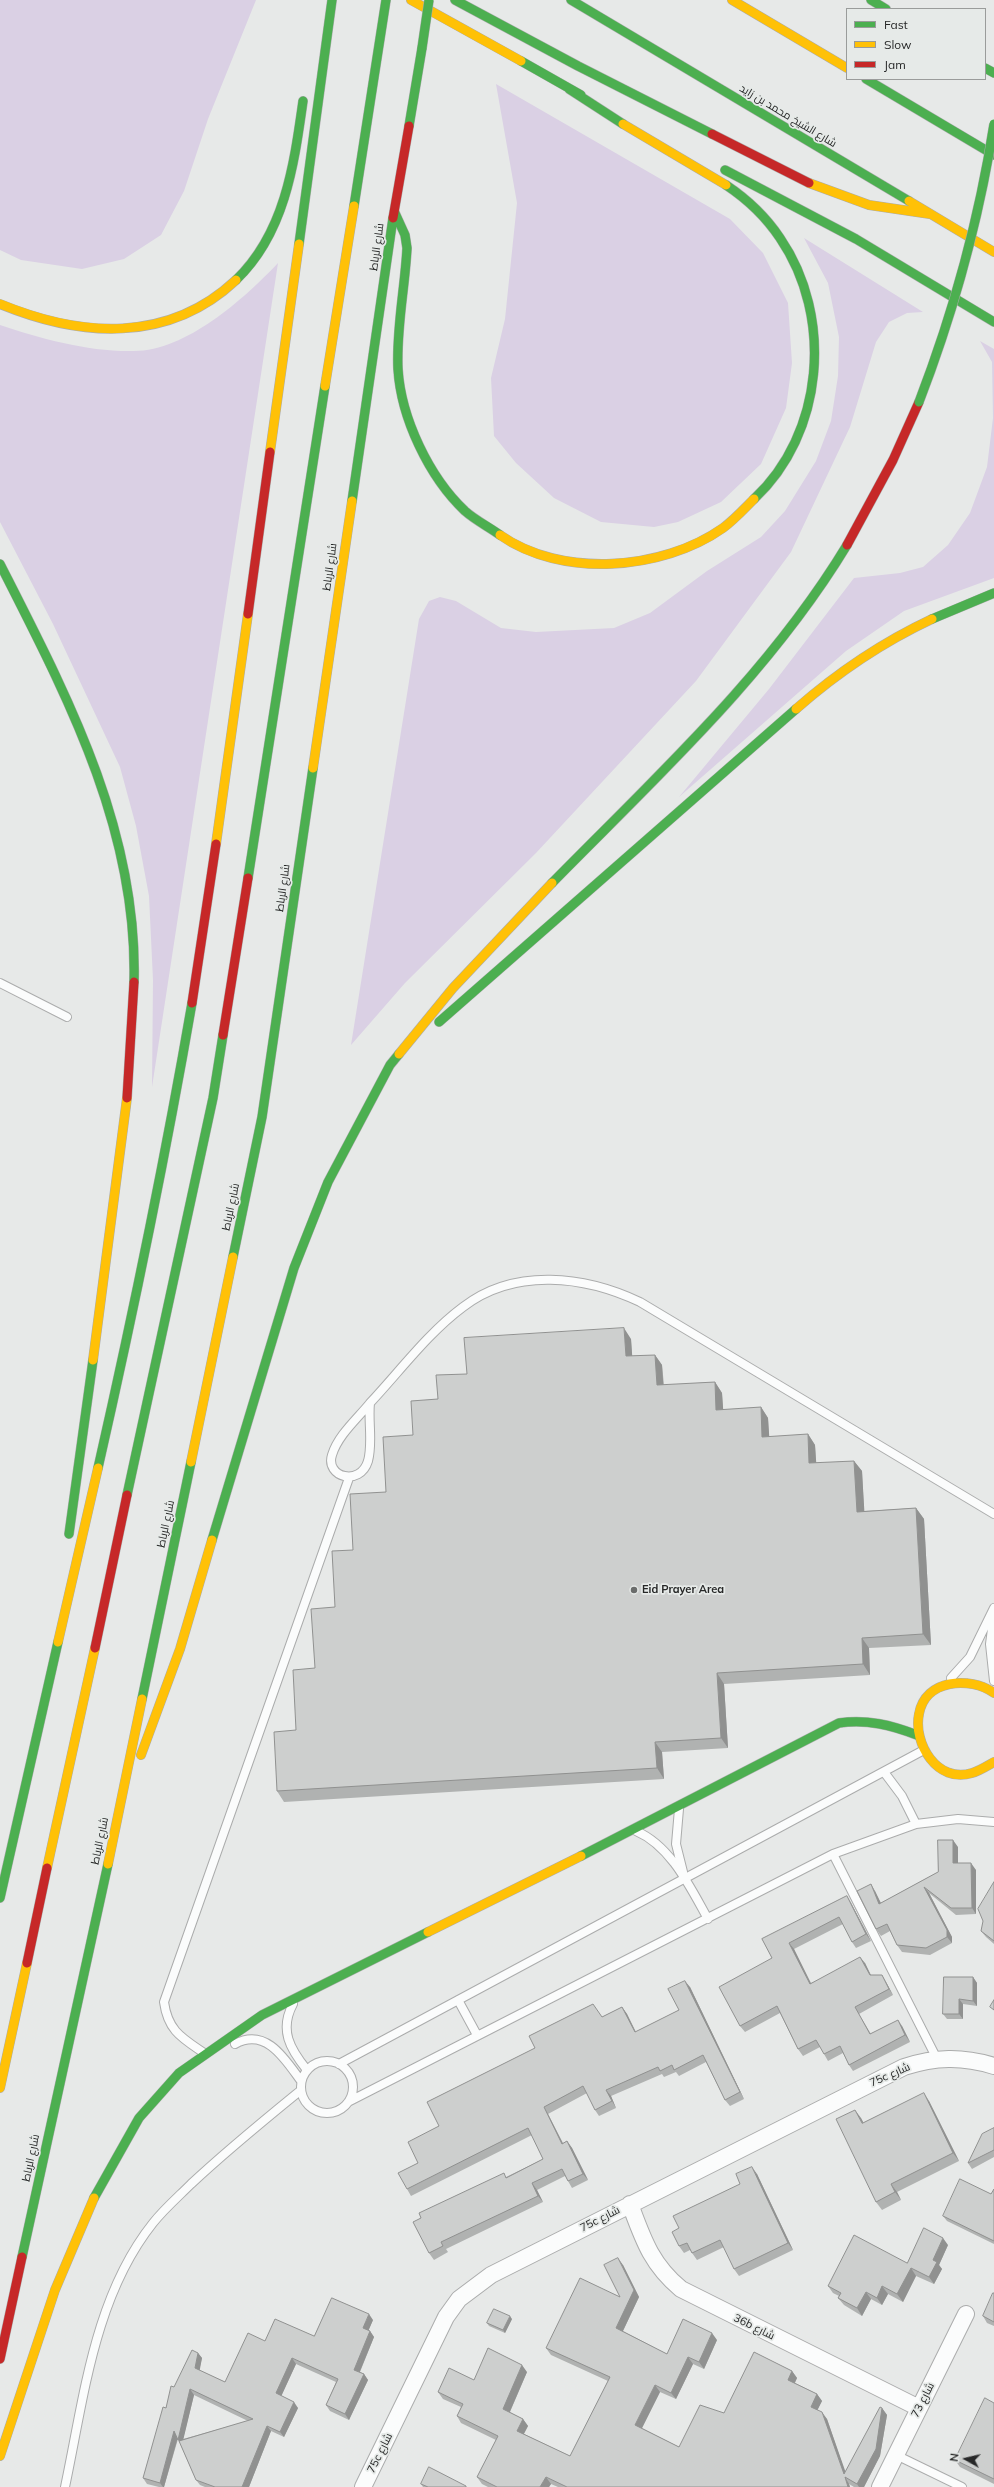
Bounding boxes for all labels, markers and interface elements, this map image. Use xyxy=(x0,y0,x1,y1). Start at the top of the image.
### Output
legend xyxy=(846,8,986,80)
text: Fast xyxy=(884,17,908,32)
text: Slow xyxy=(884,37,912,52)
text: Jam xyxy=(884,57,906,72)
street label: شارع الشيخ محمد بن زايد xyxy=(737,82,839,150)
street label: شارع الرباط xyxy=(367,222,387,272)
street label: شارع الرباط xyxy=(320,542,340,592)
street label: شارع الرباط xyxy=(273,863,293,913)
street label: شارع الرباط xyxy=(220,1182,242,1232)
street label: شارع الرباط xyxy=(155,1499,177,1549)
place label: Eid Prayer Area xyxy=(642,1583,724,1597)
marker: Eid Prayer Area xyxy=(629,1585,639,1595)
street label: شارع الرباط xyxy=(89,1816,111,1866)
street label: 75c شارع xyxy=(868,2060,912,2090)
street label: شارع الرباط xyxy=(20,2133,42,2183)
street label: 75c شارع xyxy=(578,2203,622,2235)
street label: 36b شارع xyxy=(731,2311,777,2343)
street label: شارع 73 xyxy=(909,2380,937,2420)
street label: 75c شارع xyxy=(365,2431,395,2475)
north arrow xyxy=(946,2439,986,2479)
text: N xyxy=(947,2452,962,2462)

